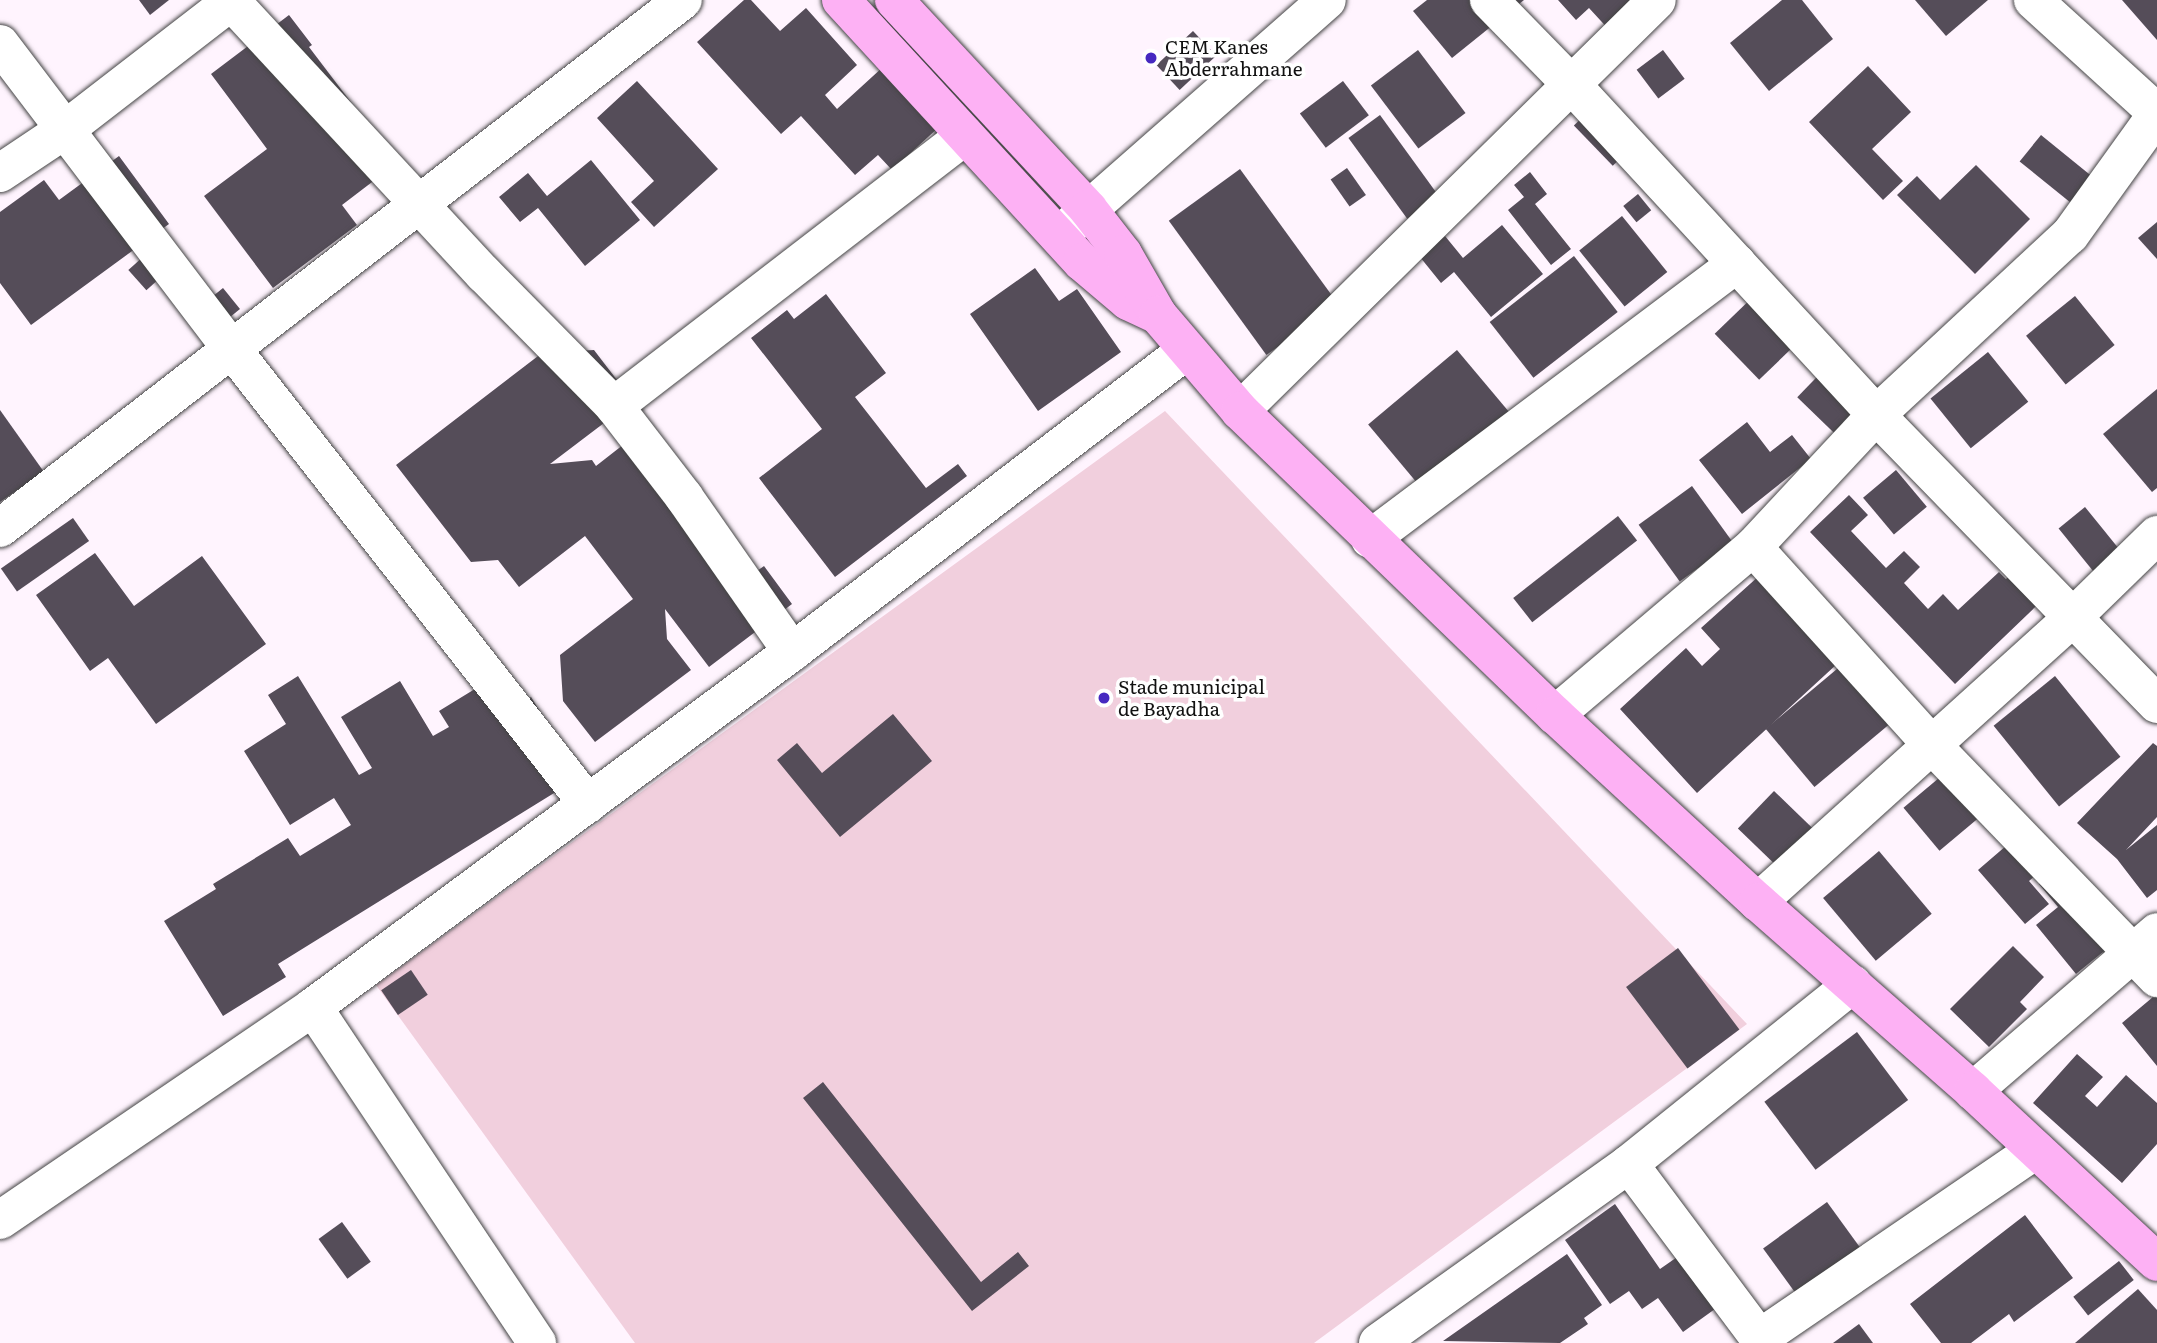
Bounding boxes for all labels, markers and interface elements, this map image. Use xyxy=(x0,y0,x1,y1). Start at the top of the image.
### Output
place label: CEM Kanes Abderrahmane xyxy=(1165,36,1303,80)
marker: CEM Kanes Abderrahmane xyxy=(1143,50,1159,66)
place label: Stade municipal de Bayadha xyxy=(1118,676,1265,720)
marker: Stade municipal de Bayadha xyxy=(1096,690,1112,706)

